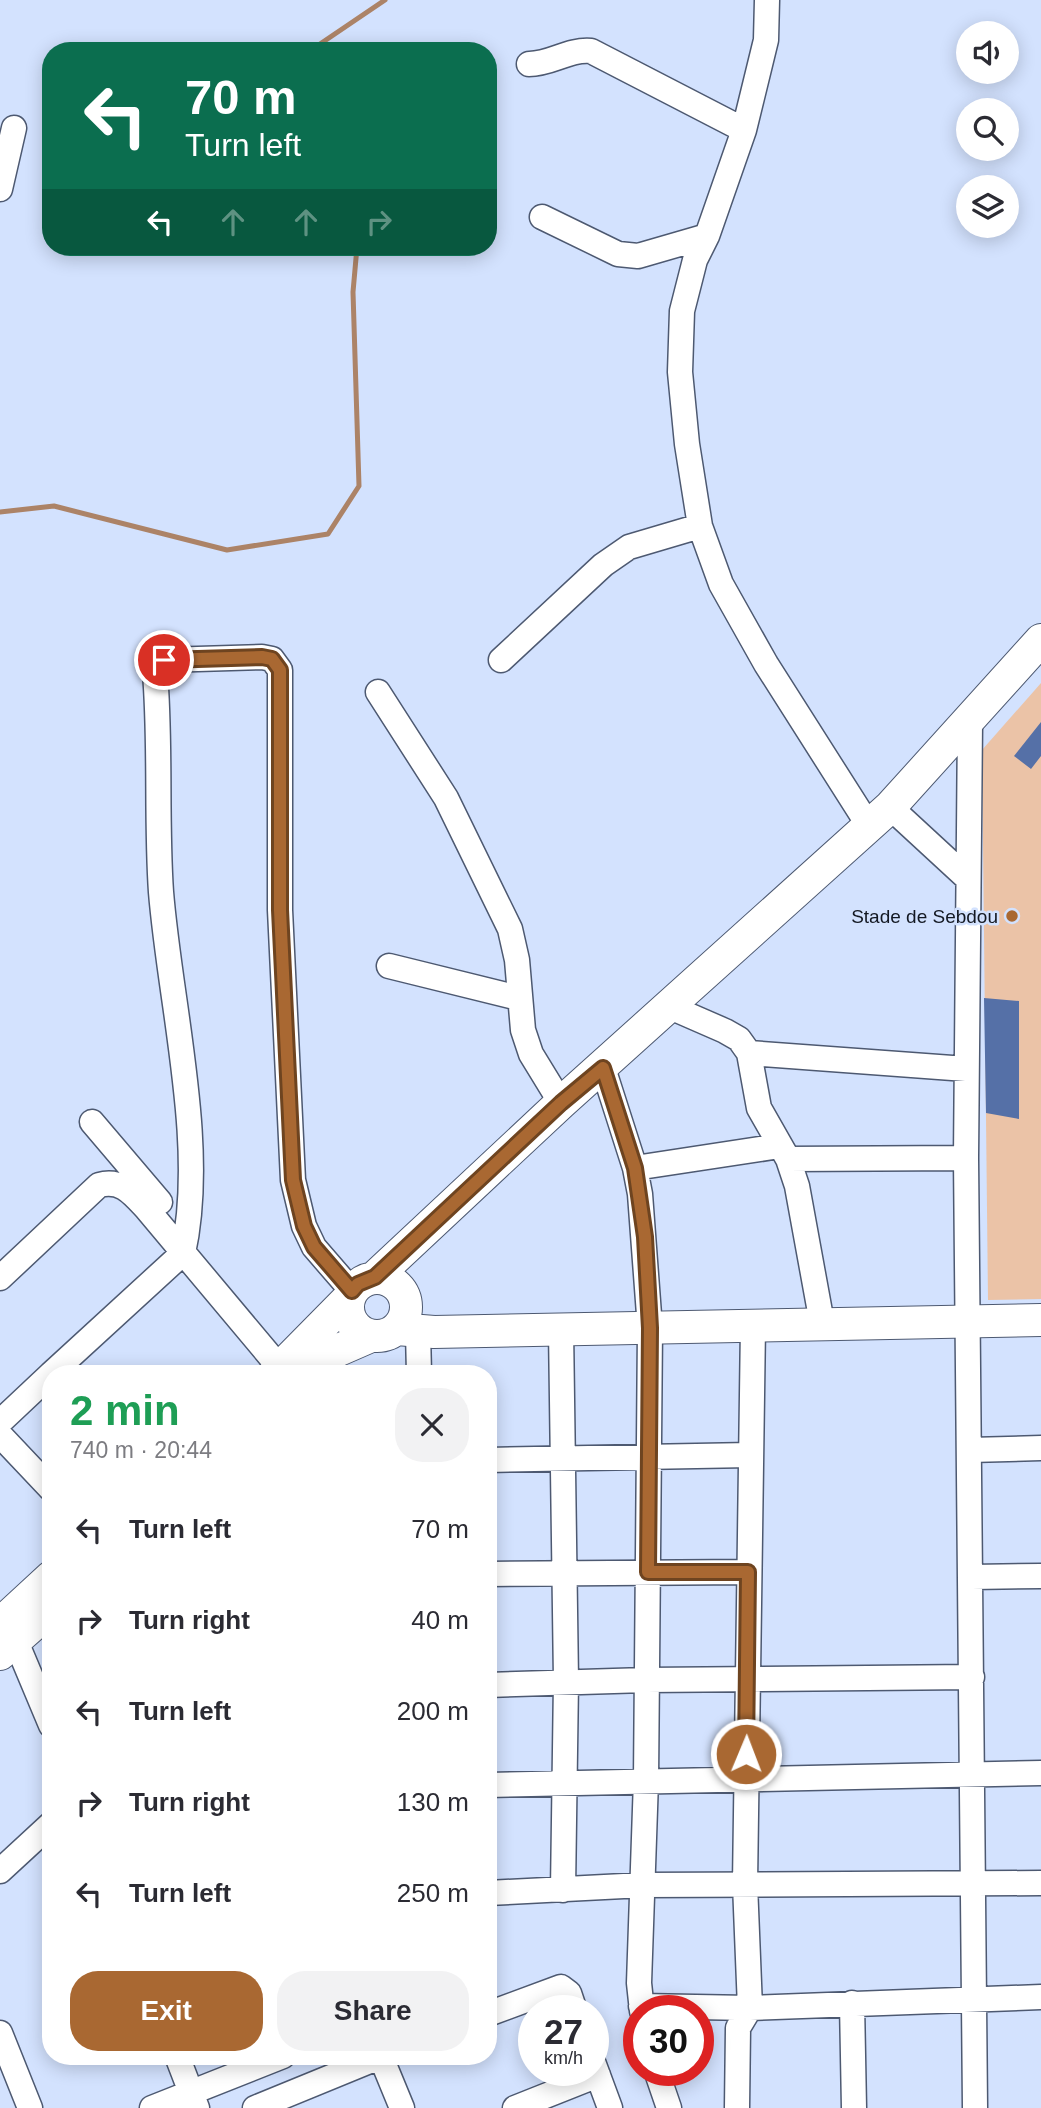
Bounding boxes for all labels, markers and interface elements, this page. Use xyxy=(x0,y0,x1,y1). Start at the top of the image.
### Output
map controls xyxy=(956,21,1019,238)
button: sound xyxy=(956,21,1019,84)
icon: left xyxy=(70,70,161,161)
text: 70 m xyxy=(185,70,297,124)
button: search xyxy=(956,98,1019,161)
text: Turn left xyxy=(185,127,301,163)
button: layers xyxy=(956,175,1019,238)
icon: left xyxy=(141,203,179,241)
icon: ahead xyxy=(214,203,252,241)
icon: ahead xyxy=(287,203,325,241)
icon: right xyxy=(360,203,398,241)
pin xyxy=(134,630,194,690)
icon: arrive xyxy=(145,641,183,679)
place label: Stade de Sebdou xyxy=(851,906,998,927)
marker: Stade de Sebdou xyxy=(1004,908,1020,924)
text: 2 min xyxy=(70,1387,180,1434)
button: close xyxy=(395,1388,469,1462)
text: 740 m · 20:44 xyxy=(70,1437,212,1463)
icon: left xyxy=(70,1511,108,1549)
text: Turn left xyxy=(129,1514,231,1544)
text: 70 m xyxy=(411,1514,469,1544)
icon: right xyxy=(70,1602,108,1640)
text: Turn right xyxy=(129,1605,250,1635)
text: 40 m xyxy=(411,1605,469,1635)
icon: left xyxy=(70,1693,108,1731)
text: Turn left xyxy=(129,1696,231,1726)
text: 200 m xyxy=(397,1696,469,1726)
position arrow xyxy=(709,1717,783,1791)
icon: right xyxy=(70,1784,108,1822)
text: Turn right xyxy=(129,1787,250,1817)
text: 130 m xyxy=(397,1787,469,1817)
icon: left xyxy=(70,1875,108,1913)
text: Turn left xyxy=(129,1878,231,1908)
text: 250 m xyxy=(397,1878,469,1908)
button: Exit xyxy=(70,1971,263,2051)
button: Share xyxy=(277,1971,469,2051)
speed limit sign: 30 xyxy=(623,1995,714,2086)
text: 27 xyxy=(544,2012,583,2051)
text: km/h xyxy=(544,2048,583,2068)

